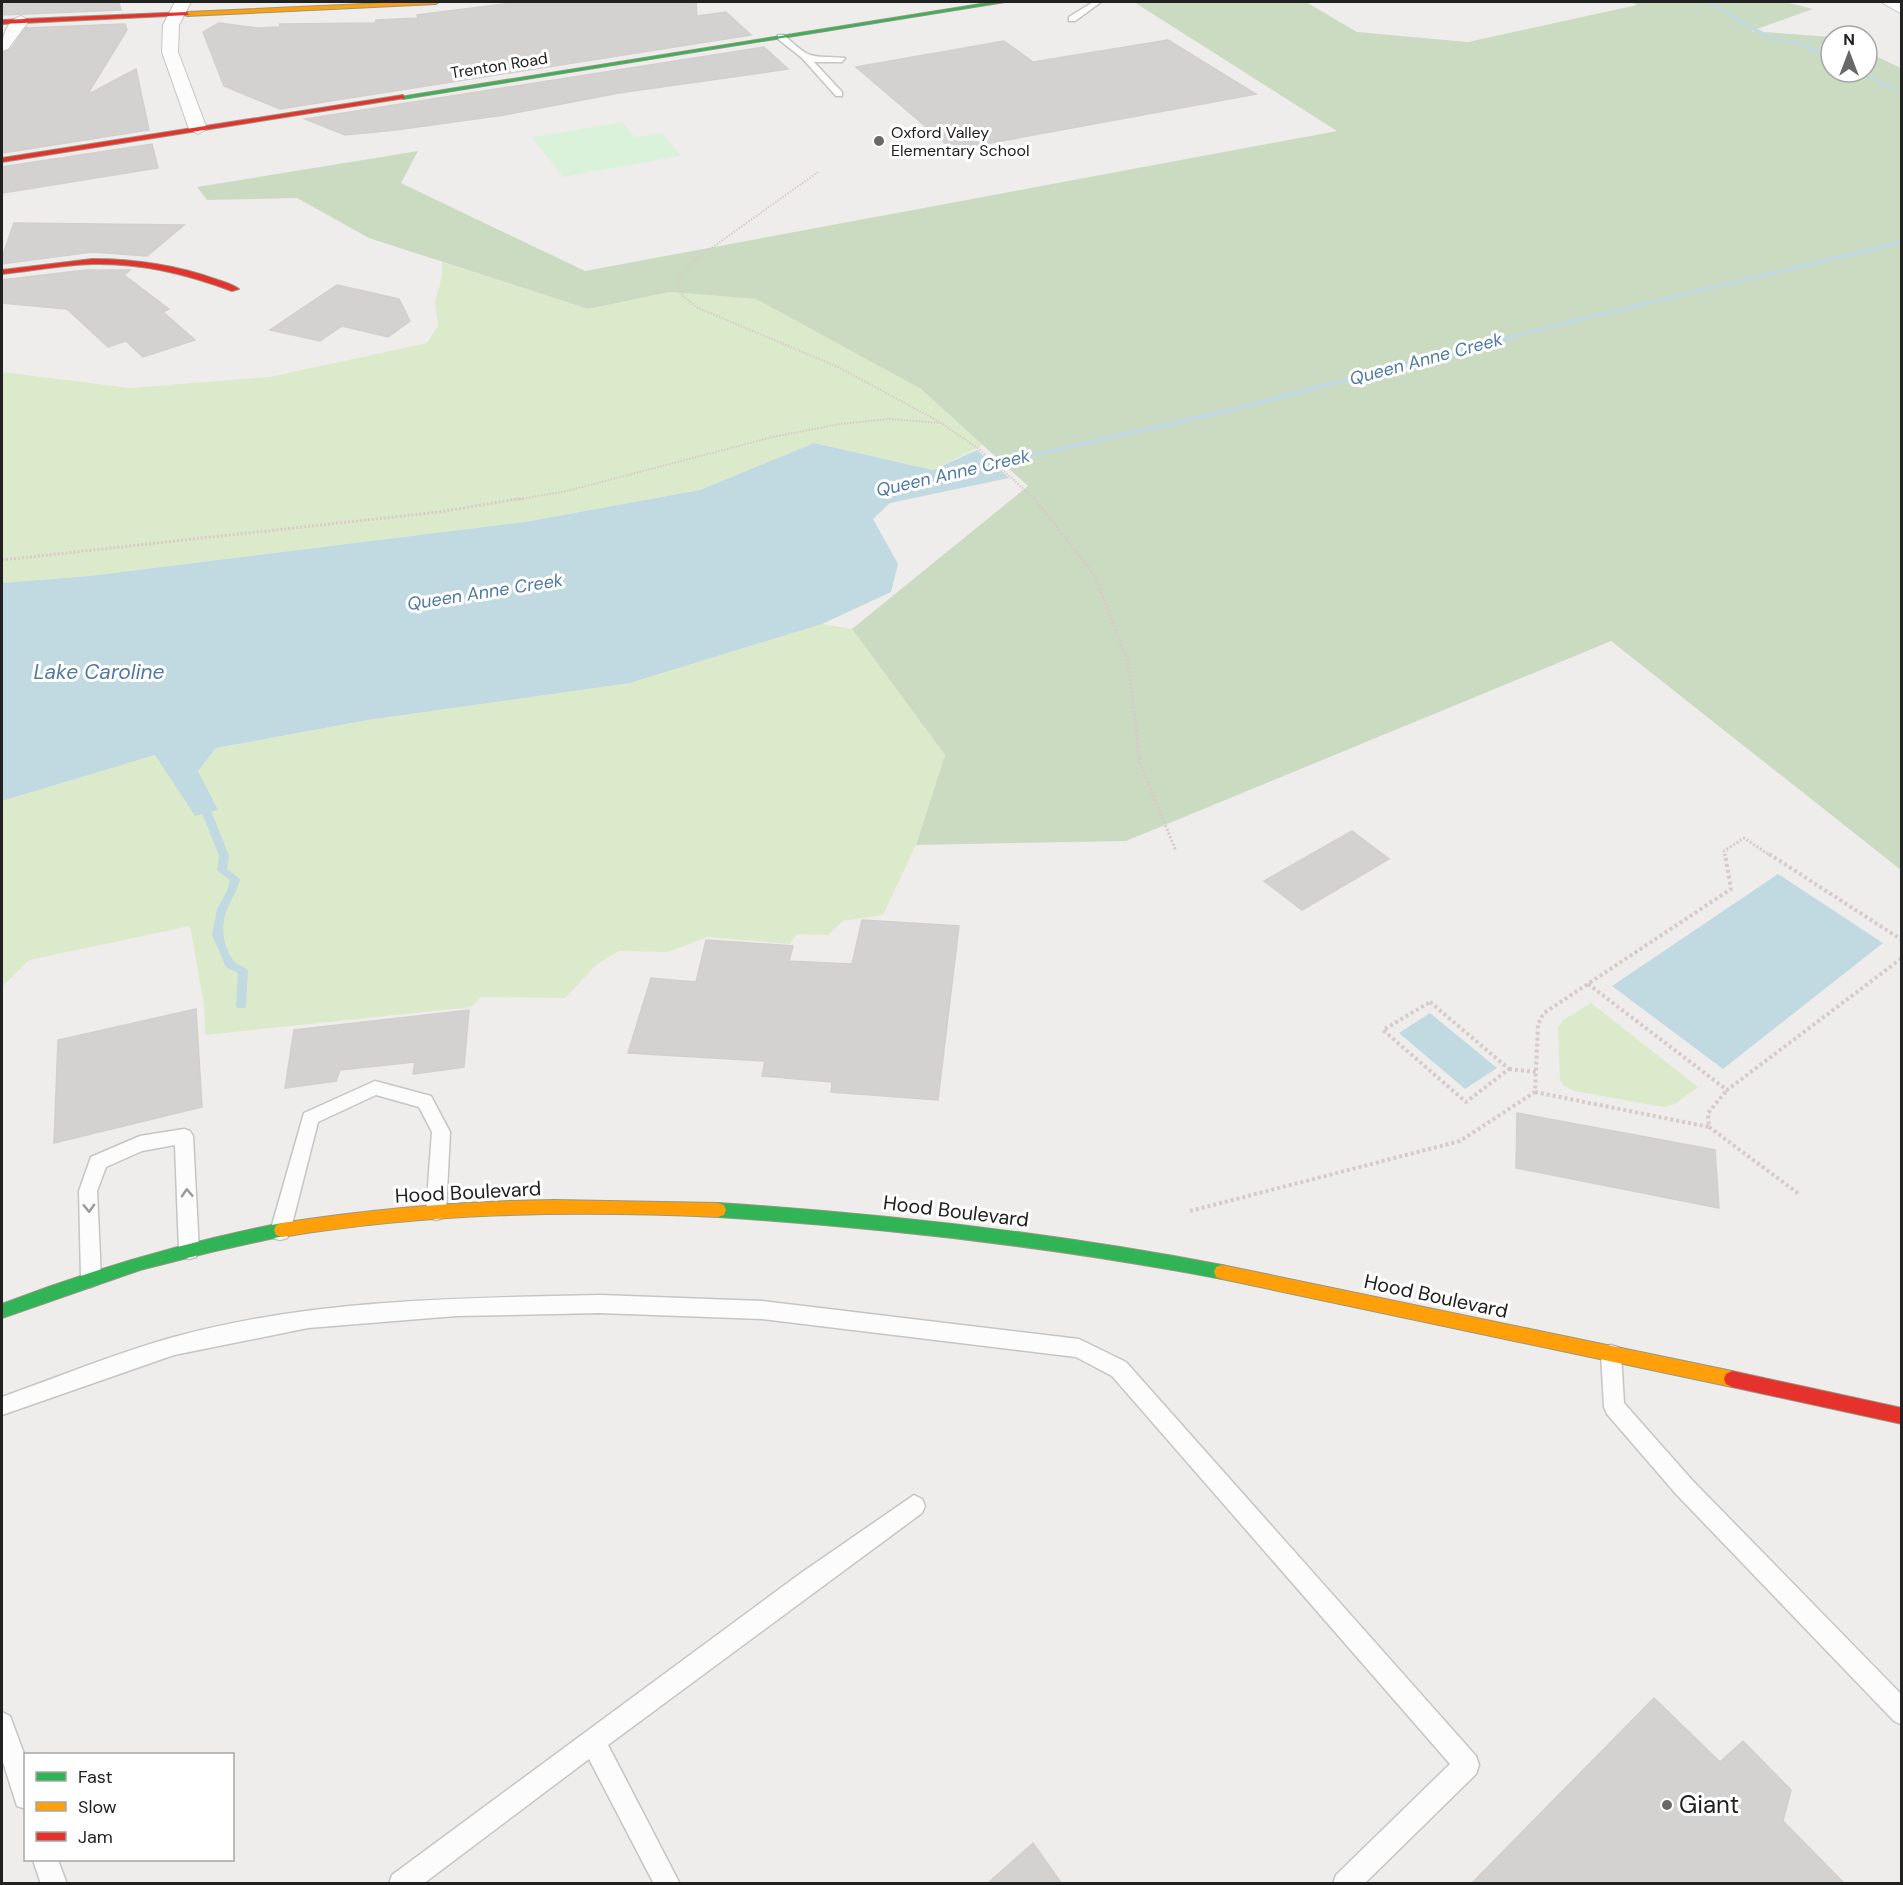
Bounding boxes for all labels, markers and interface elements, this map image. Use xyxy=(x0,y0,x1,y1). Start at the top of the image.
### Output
north arrow xyxy=(1819,24,1879,84)
text: N xyxy=(1843,29,1855,50)
street label: Trenton Road xyxy=(449,47,549,84)
place label: Oxford Valley Elementary School xyxy=(891,122,1029,161)
marker: Oxford Valley Elementary School xyxy=(872,134,886,148)
water label: Queen Anne Creek xyxy=(1347,327,1506,391)
water label: Queen Anne Creek xyxy=(874,443,1033,502)
water label: Queen Anne Creek xyxy=(405,568,565,616)
water label: Lake Caroline xyxy=(33,658,165,686)
street label: Hood Boulevard xyxy=(394,1175,542,1209)
one-way arrow xyxy=(180,1188,193,1197)
street label: Hood Boulevard xyxy=(882,1189,1030,1233)
one-way arrow xyxy=(82,1204,95,1213)
street label: Hood Boulevard xyxy=(1362,1268,1510,1324)
legend xyxy=(24,1753,234,1861)
text: Fast xyxy=(78,1765,113,1789)
place label: Giant xyxy=(1679,1789,1739,1820)
text: Slow xyxy=(78,1795,117,1819)
marker: Giant xyxy=(1660,1798,1674,1812)
text: Jam xyxy=(78,1825,113,1849)

